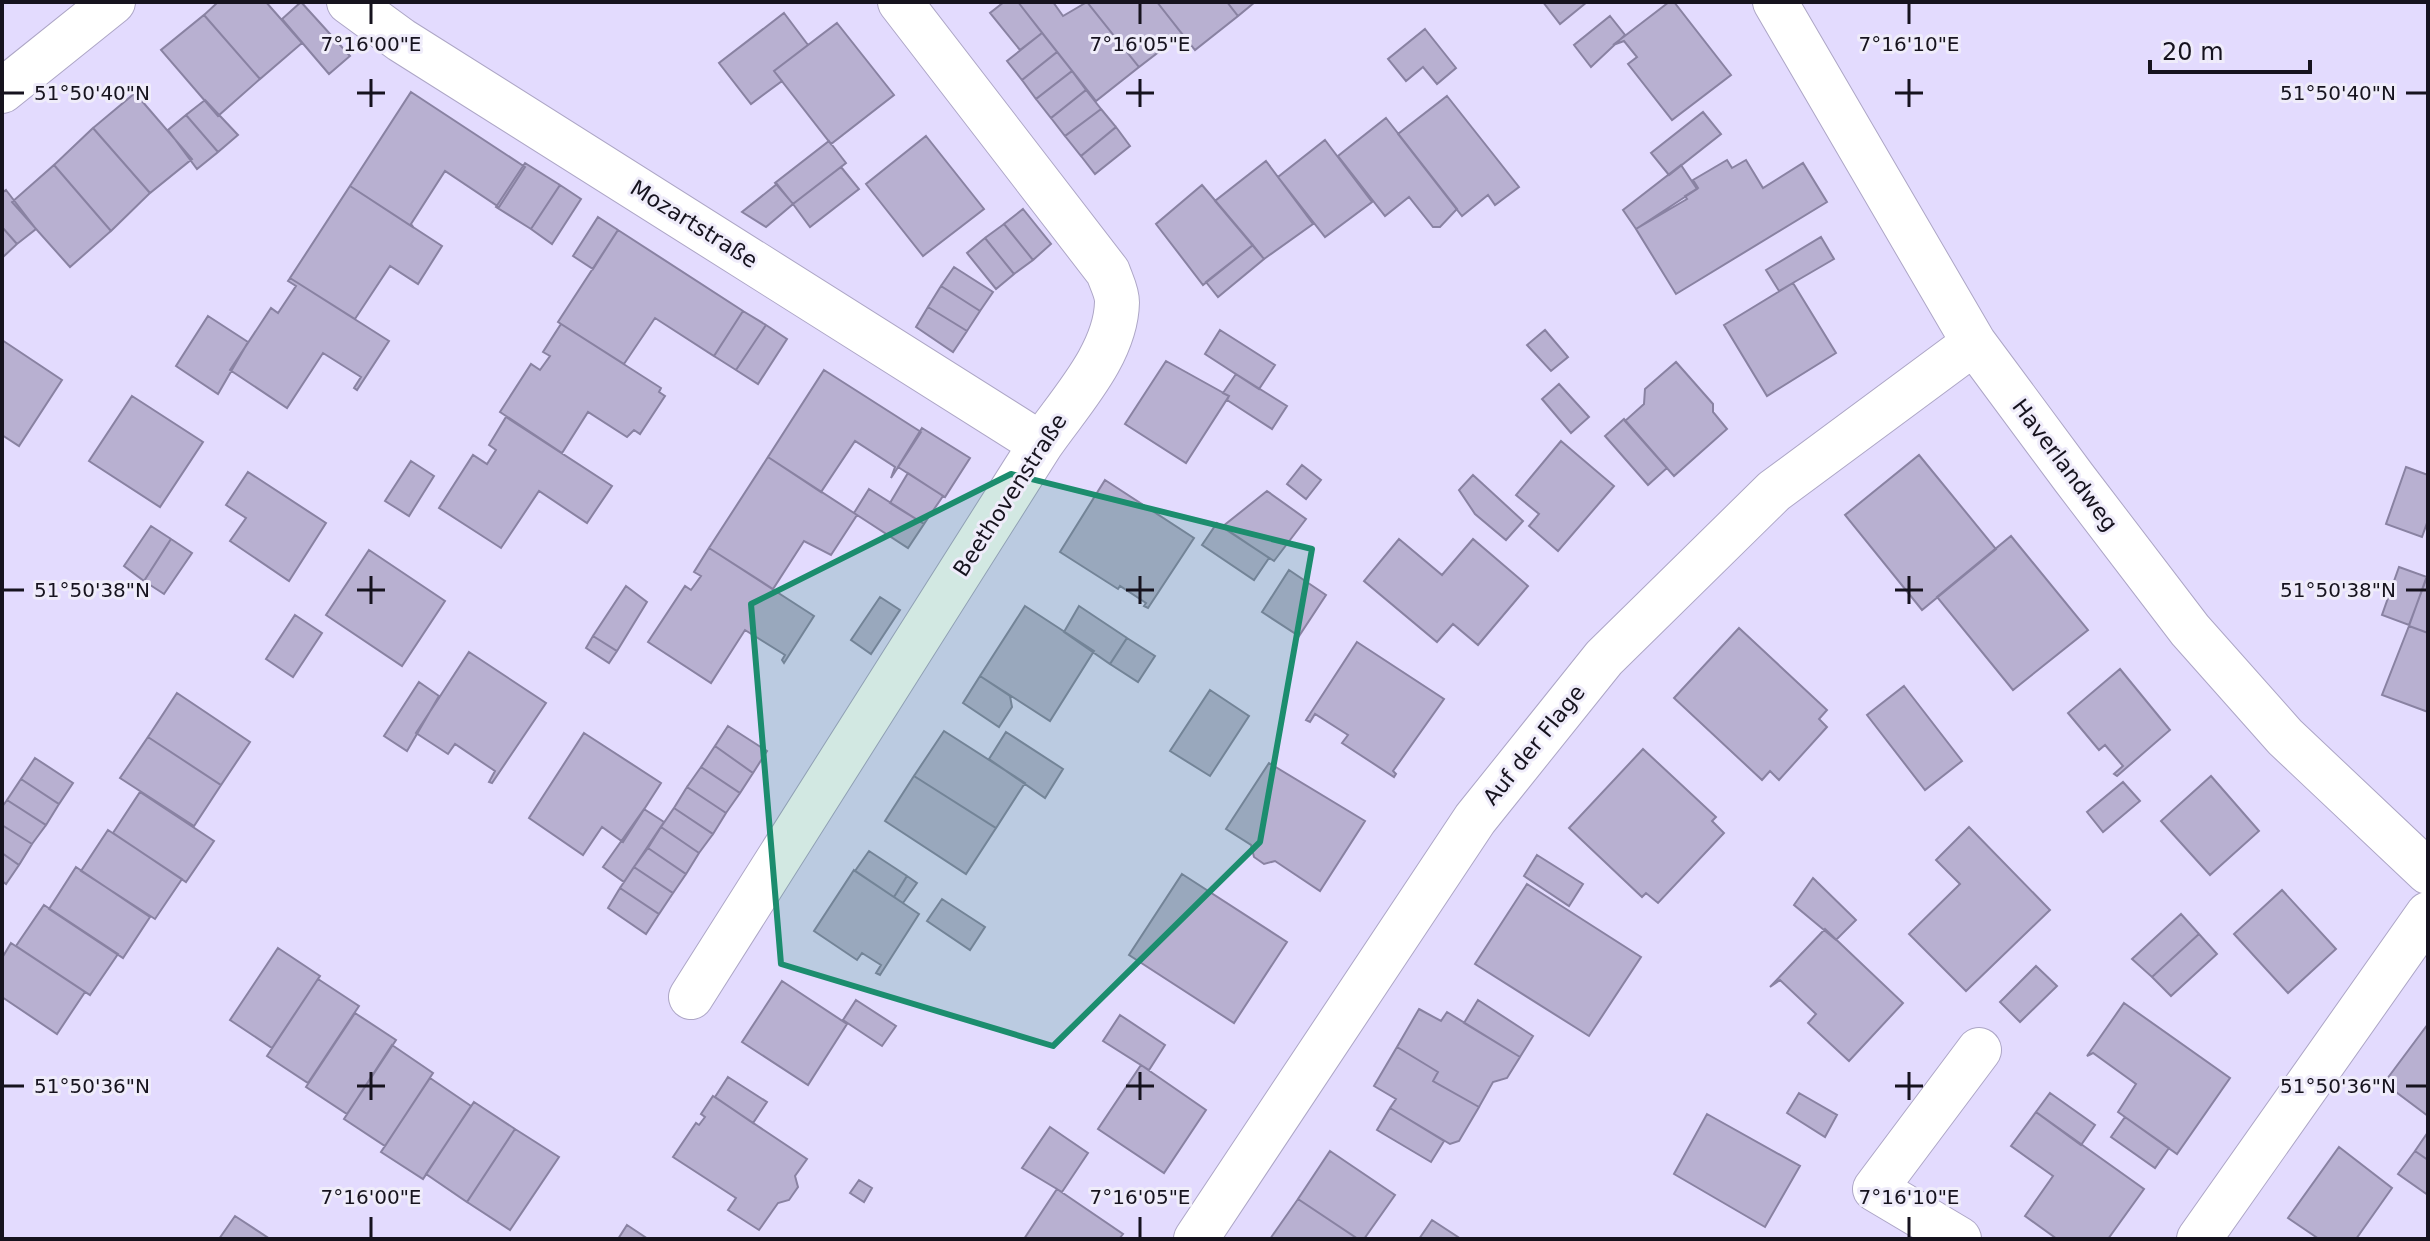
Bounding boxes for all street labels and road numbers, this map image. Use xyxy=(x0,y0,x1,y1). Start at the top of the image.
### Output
street label: Mozartstraße xyxy=(626,175,762,273)
street label: Haverlandweg xyxy=(2007,394,2123,536)
street label: Beethovenstraße xyxy=(948,409,1072,581)
street label: Auf der Flage xyxy=(1478,680,1590,810)

